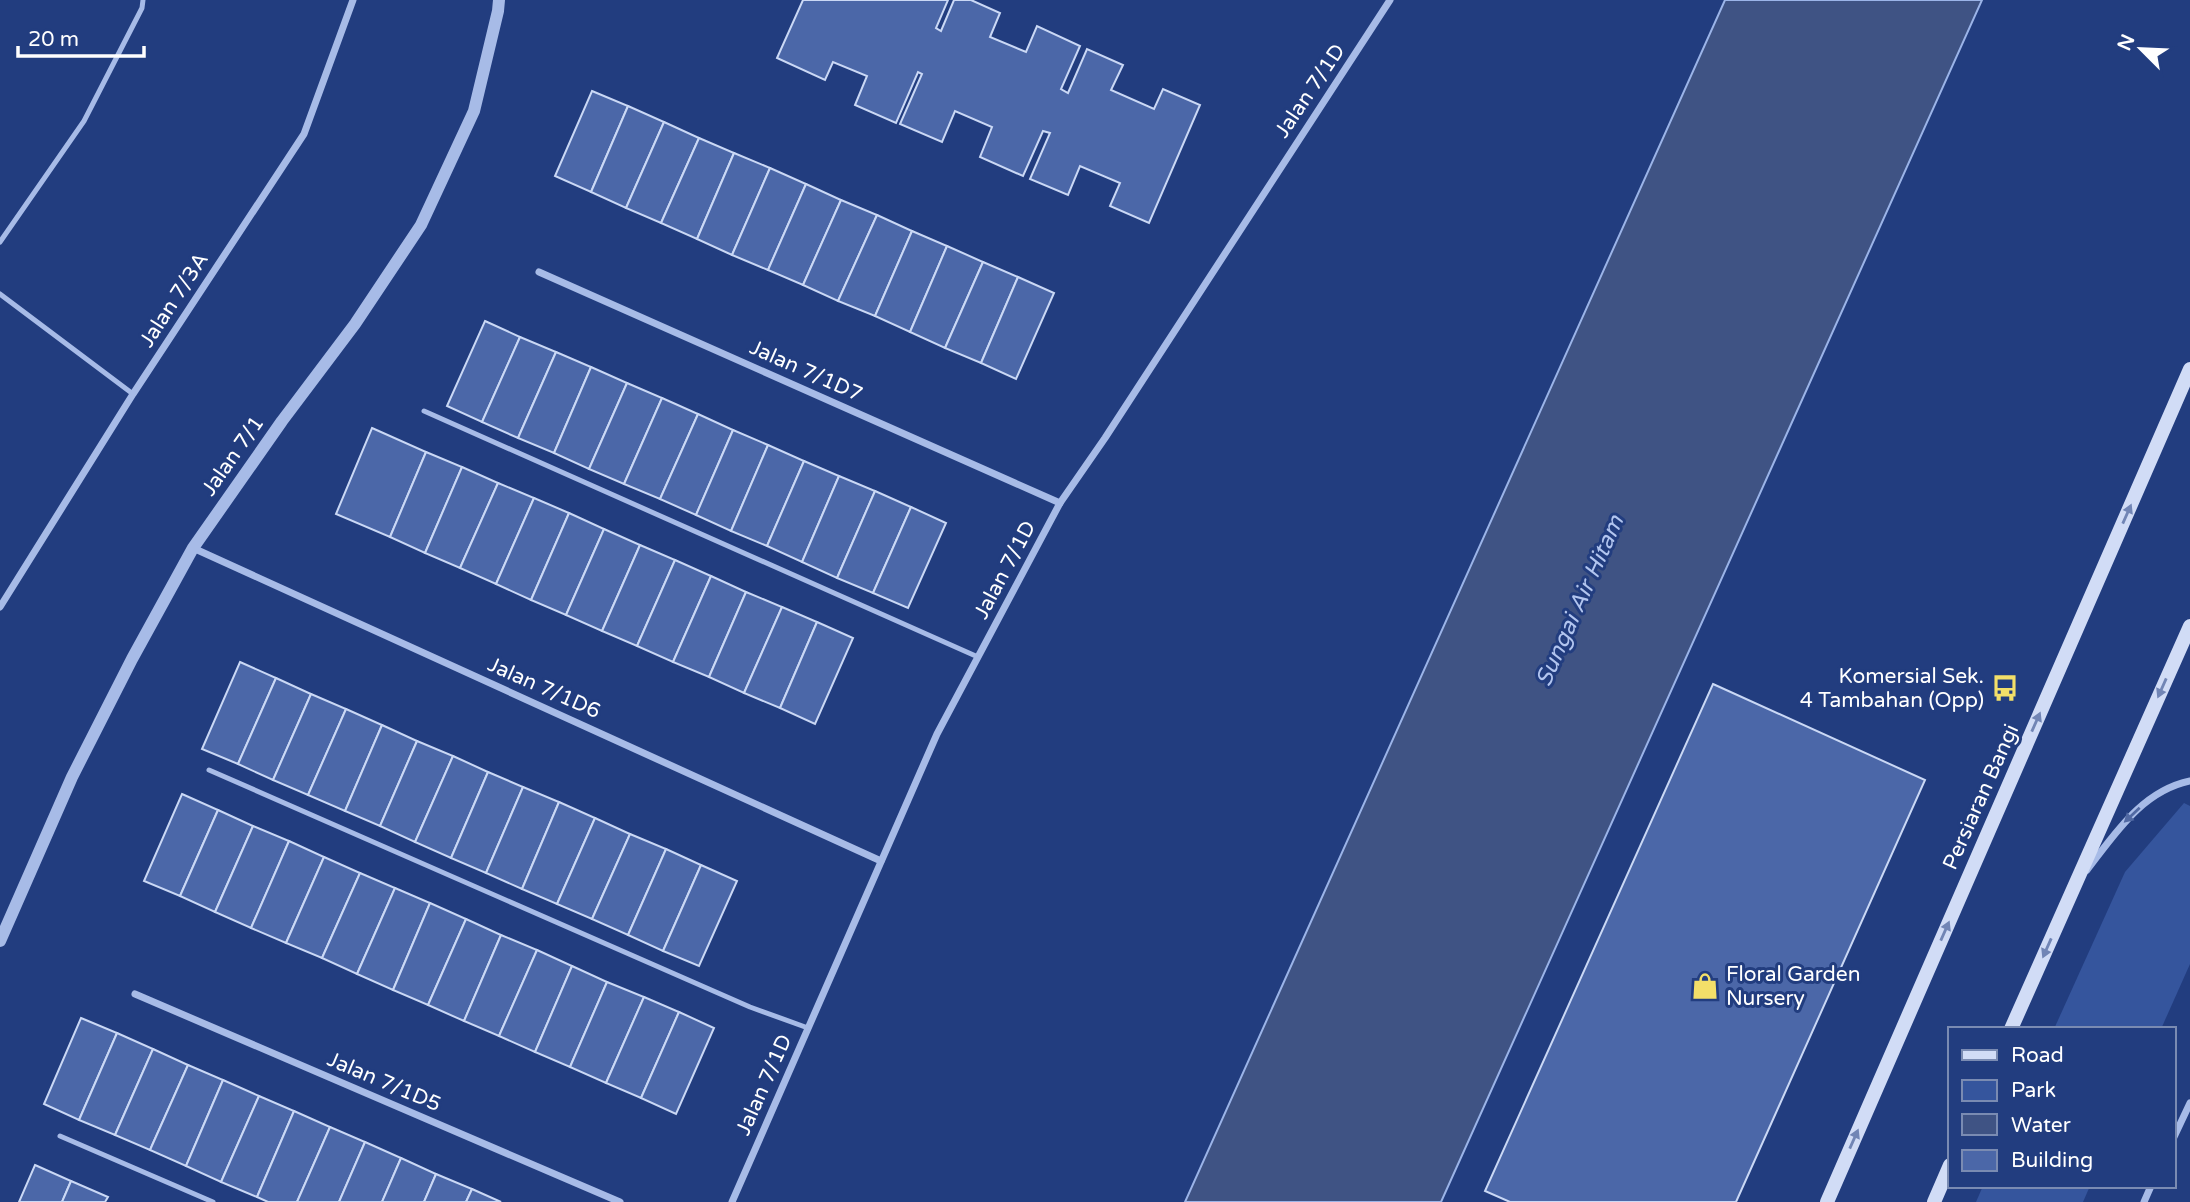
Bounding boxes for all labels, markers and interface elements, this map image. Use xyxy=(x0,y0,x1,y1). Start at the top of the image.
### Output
scale bar xyxy=(18,14,144,58)
north arrow xyxy=(2106,14,2176,84)
text: 20 m xyxy=(28,27,79,52)
text: N xyxy=(2113,31,2140,54)
street label: Jalan 7/1D xyxy=(1270,39,1350,143)
street label: Jalan 7/3A xyxy=(134,248,214,352)
street label: Jalan 7/1D7 xyxy=(746,335,866,407)
street label: Jalan 7/1 xyxy=(196,411,270,501)
one-way arrow xyxy=(2121,504,2133,524)
water label: Sungai Air Hitam xyxy=(1530,510,1631,691)
street label: Jalan 7/1D xyxy=(969,517,1041,623)
street label: Jalan 7/1D6 xyxy=(484,652,604,724)
place label: Komersial Sek. 4 Tambahan (Opp) xyxy=(1800,664,1984,713)
bus stop icon: Komersial Sek. 4 Tambahan (Opp) xyxy=(1990,673,2020,703)
one-way arrow xyxy=(2156,678,2167,699)
one-way arrow xyxy=(2031,712,2042,733)
street label: Persiaran Bangi xyxy=(1938,720,2024,874)
one-way arrow xyxy=(2123,807,2141,823)
one-way arrow xyxy=(1939,921,1951,941)
one-way arrow xyxy=(2041,938,2052,959)
place label: Floral Garden Nursery xyxy=(1726,962,1861,1011)
shop icon: Floral Garden Nursery xyxy=(1690,971,1720,1001)
legend xyxy=(1948,1027,2176,1188)
street label: Jalan 7/1D xyxy=(731,1031,797,1139)
text: Road xyxy=(2011,1043,2064,1068)
street label: Jalan 7/1D5 xyxy=(323,1047,445,1117)
text: Park xyxy=(2011,1078,2056,1103)
text: Water xyxy=(2011,1113,2071,1138)
one-way arrow xyxy=(1849,1129,1860,1150)
text: Building xyxy=(2011,1148,2093,1173)

